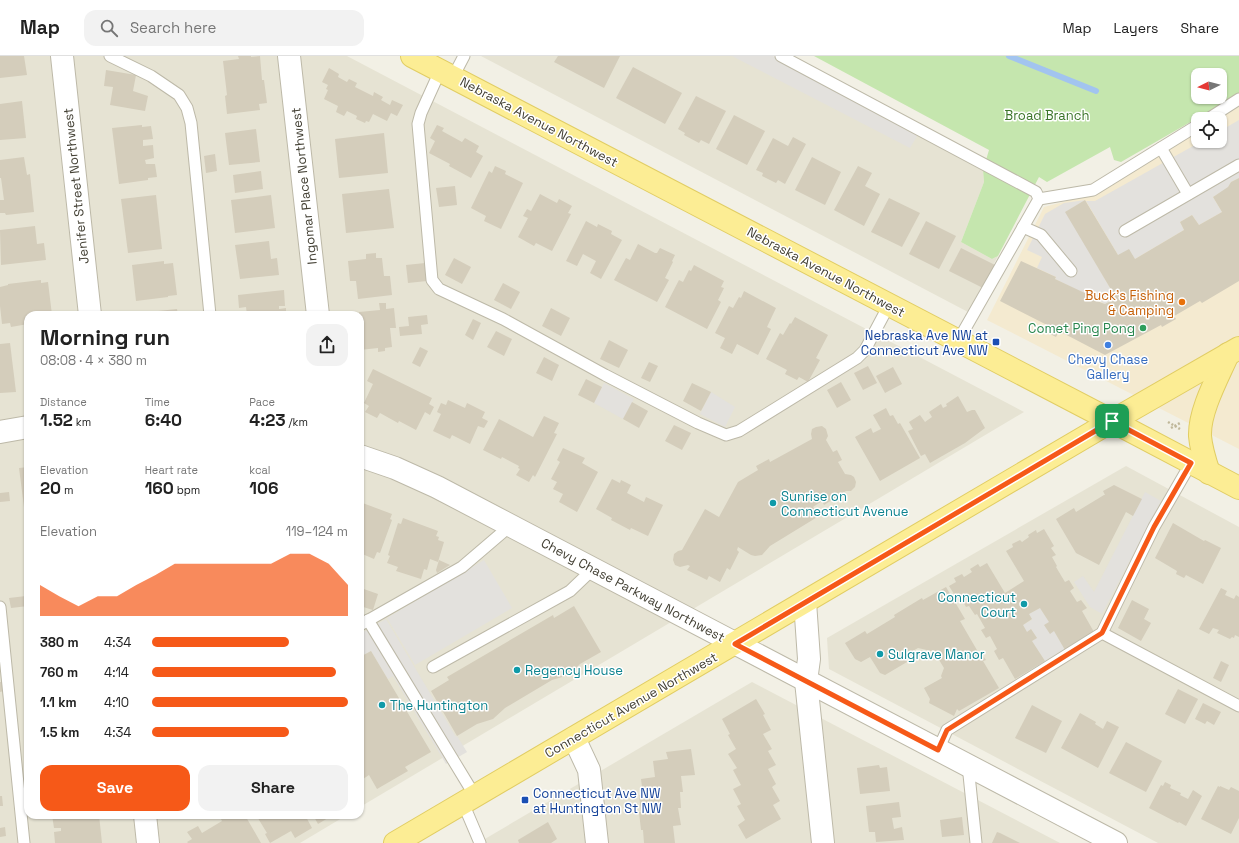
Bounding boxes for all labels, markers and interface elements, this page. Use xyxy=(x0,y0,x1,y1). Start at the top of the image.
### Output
search box xyxy=(84,10,364,46)
text: Map xyxy=(20,15,60,40)
icon: search xyxy=(98,17,120,39)
text: Search here xyxy=(130,18,216,37)
text: Map xyxy=(1062,19,1092,37)
text: Layers xyxy=(1114,19,1158,37)
text: Share xyxy=(1180,19,1219,37)
north arrow xyxy=(1191,68,1227,104)
map controls xyxy=(1191,68,1227,148)
street label: Nebraska Avenue Northwest xyxy=(457,73,621,171)
street label: Jenifer Street Northwest xyxy=(59,107,93,265)
street label: Ingomar Place Northwest xyxy=(287,107,321,265)
park label: Broad Branch xyxy=(1005,107,1089,124)
button: locate xyxy=(1191,112,1227,148)
street label: Nebraska Avenue Northwest xyxy=(744,223,908,321)
place label: Buck's Fishing & Camping xyxy=(1085,287,1174,319)
marker: Buck's Fishing & Camping xyxy=(1177,297,1187,307)
place label: Comet Ping Pong xyxy=(1028,320,1135,337)
text: Morning run xyxy=(40,323,170,351)
marker: Comet Ping Pong xyxy=(1138,323,1148,333)
button: share xyxy=(306,324,348,366)
place label: Nebraska Ave NW at Connecticut Ave NW xyxy=(861,327,988,359)
marker: Nebraska Ave NW at Connecticut Ave NW xyxy=(991,337,1001,347)
marker: Chevy Chase Gallery xyxy=(1103,340,1113,350)
place label: Chevy Chase Gallery xyxy=(1068,351,1148,383)
text: 08:08 · 4 × 380 m xyxy=(40,352,147,369)
text: Distance xyxy=(40,395,87,409)
text: Time xyxy=(145,395,170,409)
text: Pace xyxy=(249,395,275,409)
pin xyxy=(1095,404,1129,438)
text: 1.52 xyxy=(40,409,73,431)
text: 6:40 xyxy=(145,409,182,431)
text: 4:23 xyxy=(249,409,286,431)
icon: arrive xyxy=(1101,410,1123,432)
text: km xyxy=(73,415,91,429)
text: /km xyxy=(286,415,308,429)
text: Elevation xyxy=(40,463,88,477)
text: Heart rate xyxy=(145,463,198,477)
text: kcal xyxy=(249,463,271,477)
text: 20 xyxy=(40,477,61,499)
text: 160 xyxy=(145,477,174,499)
text: 106 xyxy=(249,477,279,499)
text: m xyxy=(61,483,73,497)
text: bpm xyxy=(174,483,200,497)
place label: Sunrise on Connecticut Avenue xyxy=(781,488,909,520)
marker: Sunrise on Connecticut Avenue xyxy=(768,498,778,508)
text: Elevation xyxy=(40,523,97,540)
text: 119–124 m xyxy=(286,523,348,540)
street label: Chevy Chase Parkway Northwest xyxy=(538,534,728,646)
place label: Connecticut Court xyxy=(938,589,1016,621)
marker: Connecticut Court xyxy=(1019,599,1029,609)
text: 380 m xyxy=(40,634,79,651)
text: 4:34 xyxy=(104,634,131,651)
place label: Sulgrave Manor xyxy=(888,646,985,663)
street label: Connecticut Avenue Northwest xyxy=(541,648,721,762)
marker: Sulgrave Manor xyxy=(875,649,885,659)
place label: Regency House xyxy=(525,662,623,679)
text: 760 m xyxy=(40,664,78,681)
text: 4:14 xyxy=(104,664,129,681)
marker: Regency House xyxy=(512,665,522,675)
text: 1.1 km xyxy=(40,694,77,711)
text: 4:10 xyxy=(104,694,129,711)
place label: The Huntington xyxy=(390,697,488,714)
marker: The Huntington xyxy=(377,700,387,710)
text: 1.5 km xyxy=(40,724,79,741)
text: 4:34 xyxy=(104,724,131,741)
button: Save xyxy=(40,765,190,811)
button: Share xyxy=(198,765,348,811)
place label: Connecticut Ave NW at Huntington St NW xyxy=(533,785,662,817)
marker: Connecticut Ave NW at Huntington St NW xyxy=(520,795,530,805)

